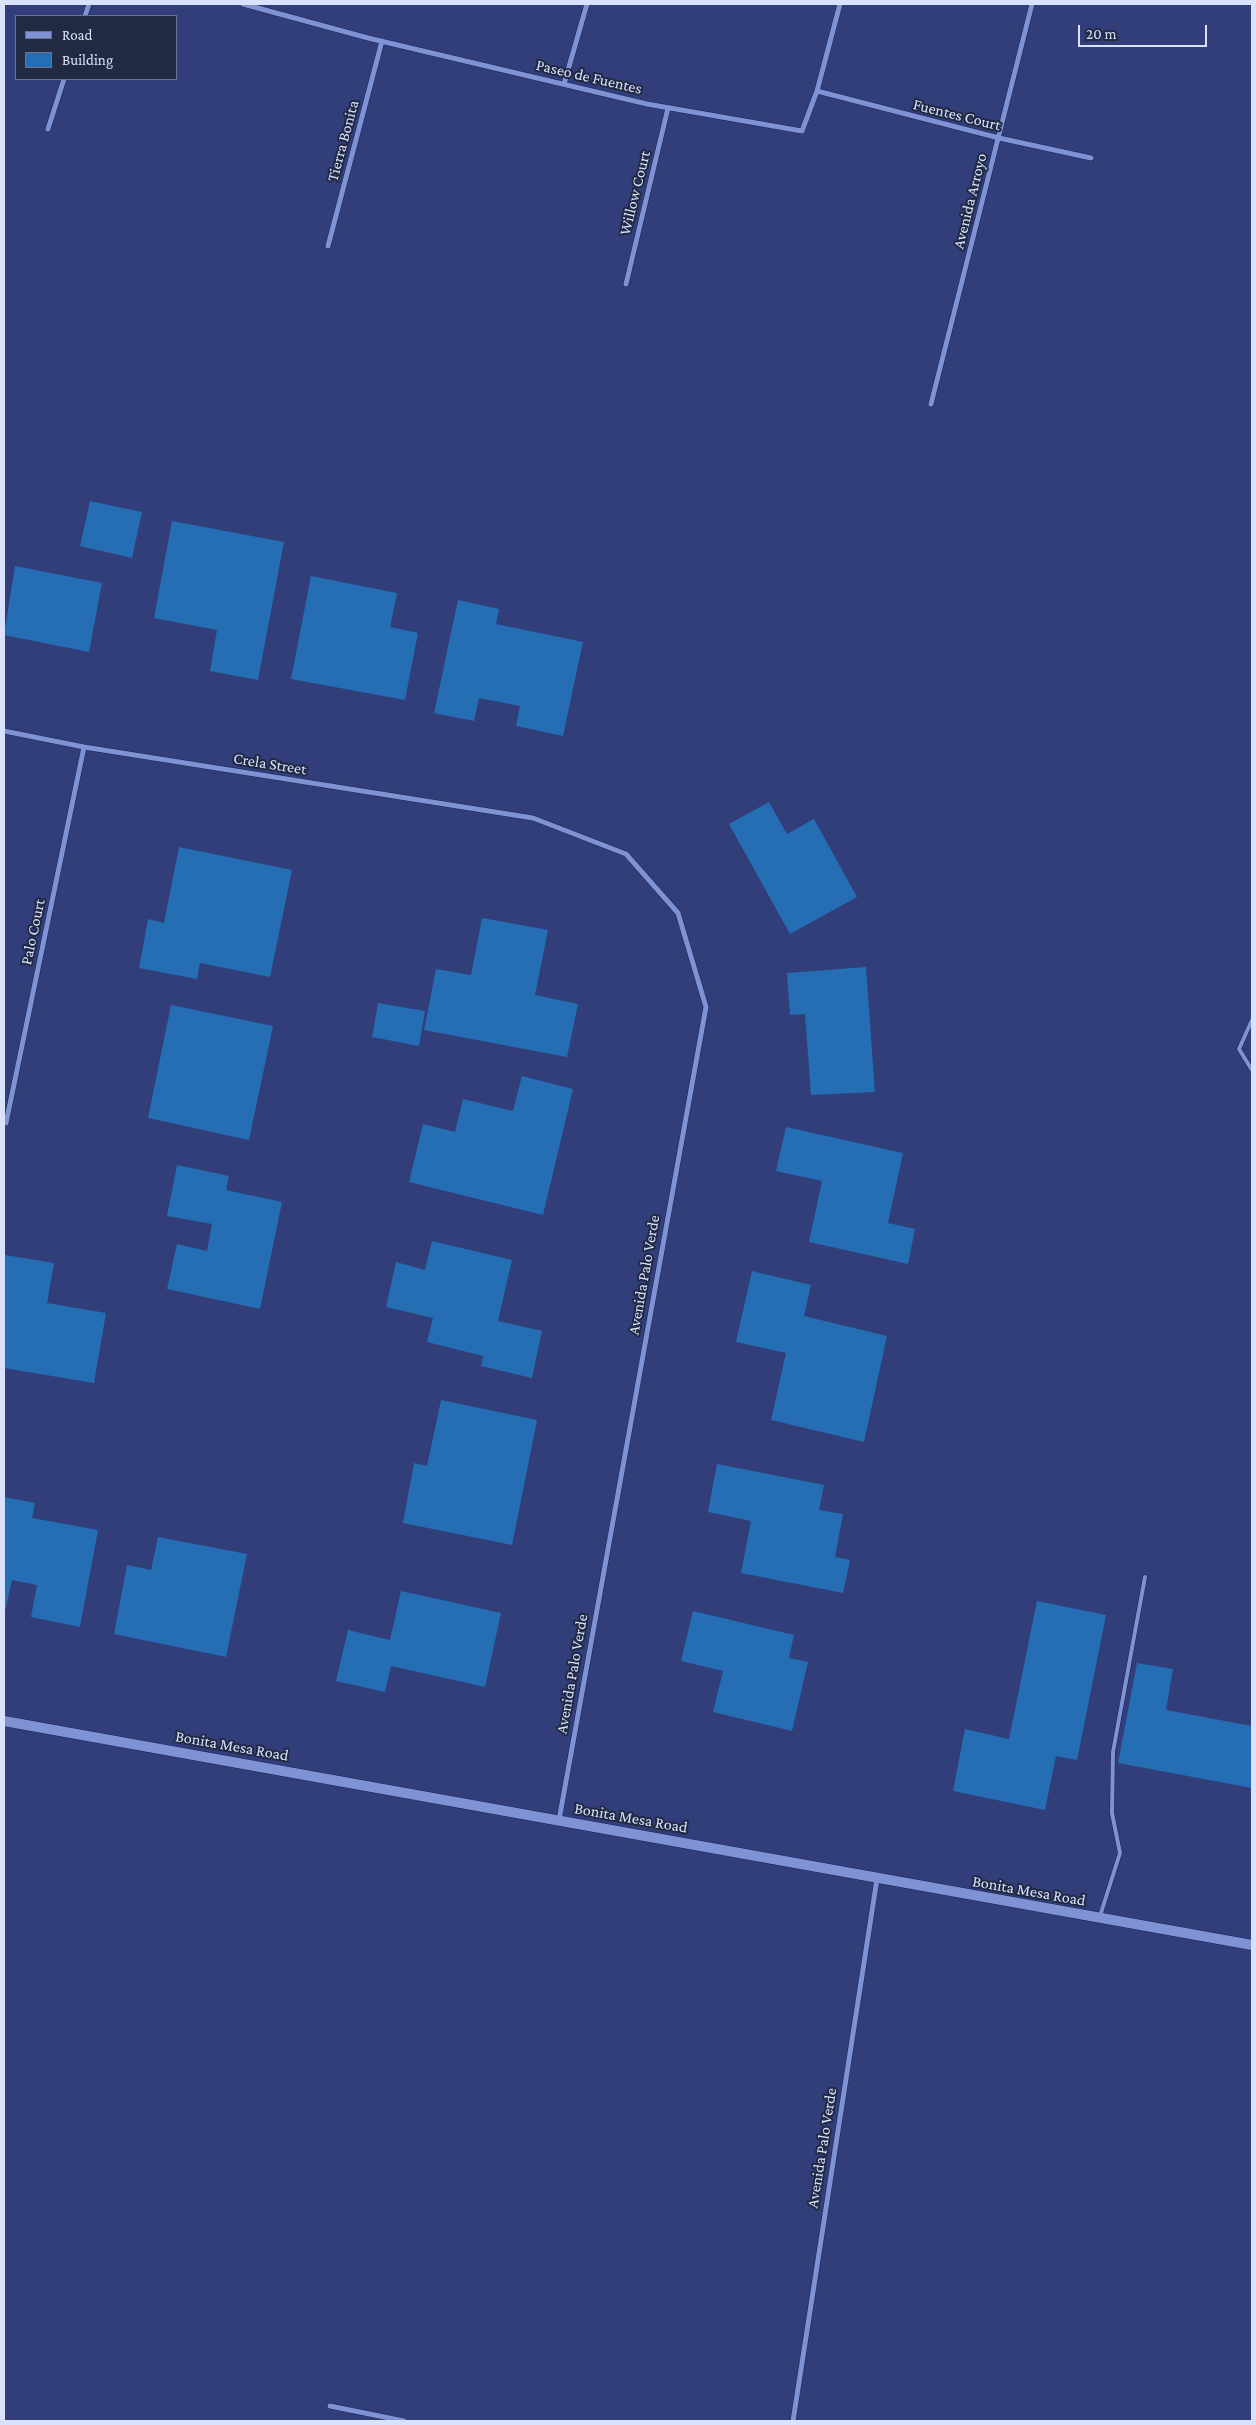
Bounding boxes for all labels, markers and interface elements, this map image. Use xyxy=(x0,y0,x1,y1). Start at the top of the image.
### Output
legend xyxy=(15,15,178,80)
scale bar xyxy=(1081,15,1210,47)
text: 20 m xyxy=(1086,26,1117,42)
text: Road xyxy=(62,27,92,43)
text: Building xyxy=(62,52,113,68)
street label: Paseo de Fuentes xyxy=(534,55,644,99)
street label: Fuentes Court xyxy=(911,95,1003,135)
street label: Tierra Bonita xyxy=(323,98,363,184)
street label: Willow Court xyxy=(615,149,655,237)
street label: Avenida Arroyo xyxy=(949,151,991,251)
street label: Crela Street xyxy=(232,749,308,779)
street label: Palo Court xyxy=(17,897,49,967)
street label: Avenida Palo Verde xyxy=(624,1214,664,1336)
street label: Avenida Palo Verde xyxy=(552,1613,592,1735)
street label: Bonita Mesa Road xyxy=(174,1727,290,1765)
street label: Bonita Mesa Road xyxy=(573,1799,689,1837)
street label: Bonita Mesa Road xyxy=(971,1872,1087,1910)
street label: Avenida Palo Verde xyxy=(803,2087,841,2209)

